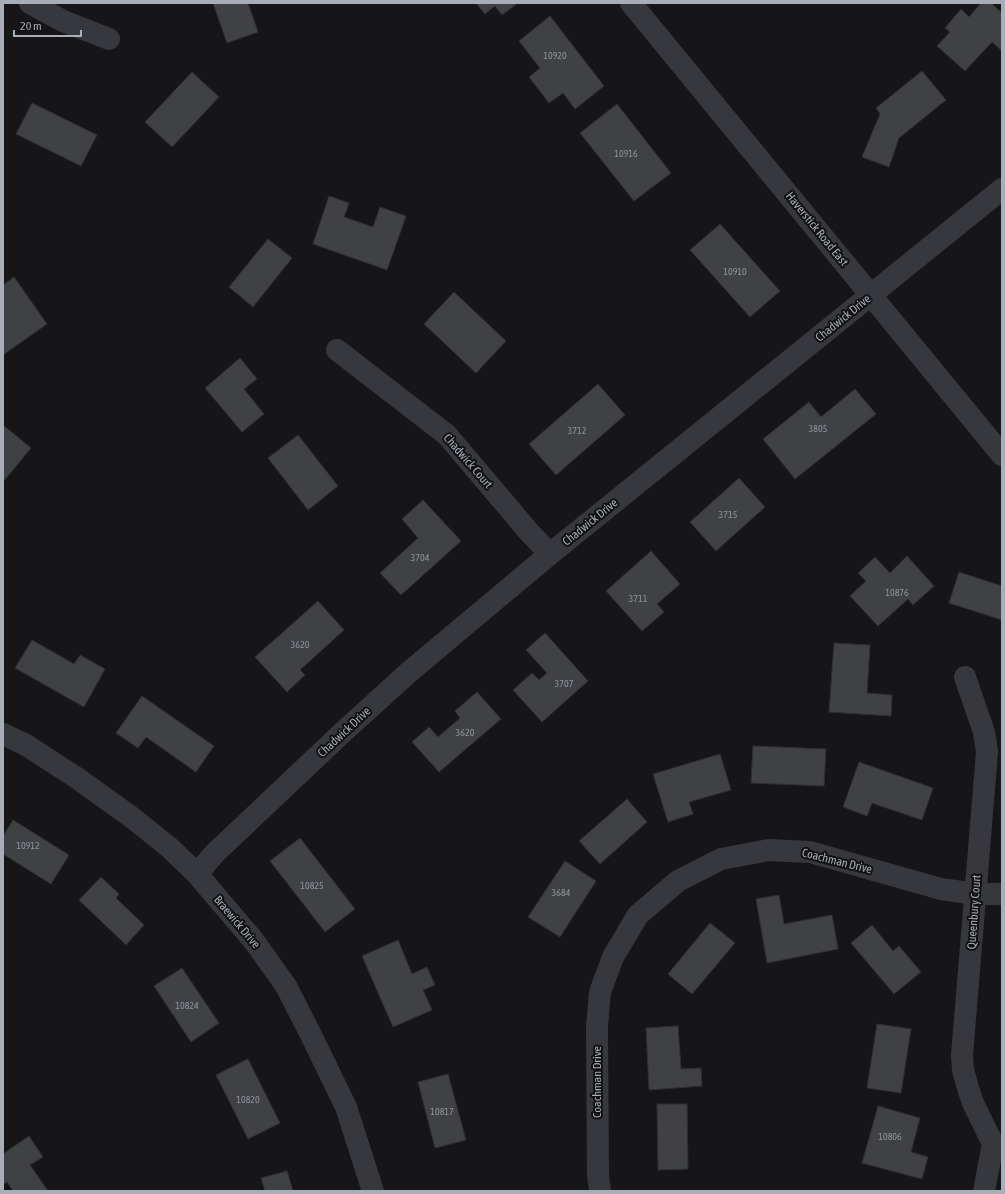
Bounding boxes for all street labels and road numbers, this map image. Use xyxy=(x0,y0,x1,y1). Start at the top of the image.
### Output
street label: Haverstick Road East xyxy=(783,189,851,269)
street label: Chadwick Drive xyxy=(813,291,873,345)
street label: Chadwick Court xyxy=(441,431,496,491)
street label: Chadwick Drive xyxy=(560,495,620,549)
street label: Chadwick Drive xyxy=(315,704,373,760)
street label: Coachman Drive xyxy=(800,846,874,876)
street label: Queenbury Court xyxy=(964,874,984,950)
street label: Braewick Drive xyxy=(211,893,263,951)
street label: Coachman Drive xyxy=(590,1046,604,1118)

